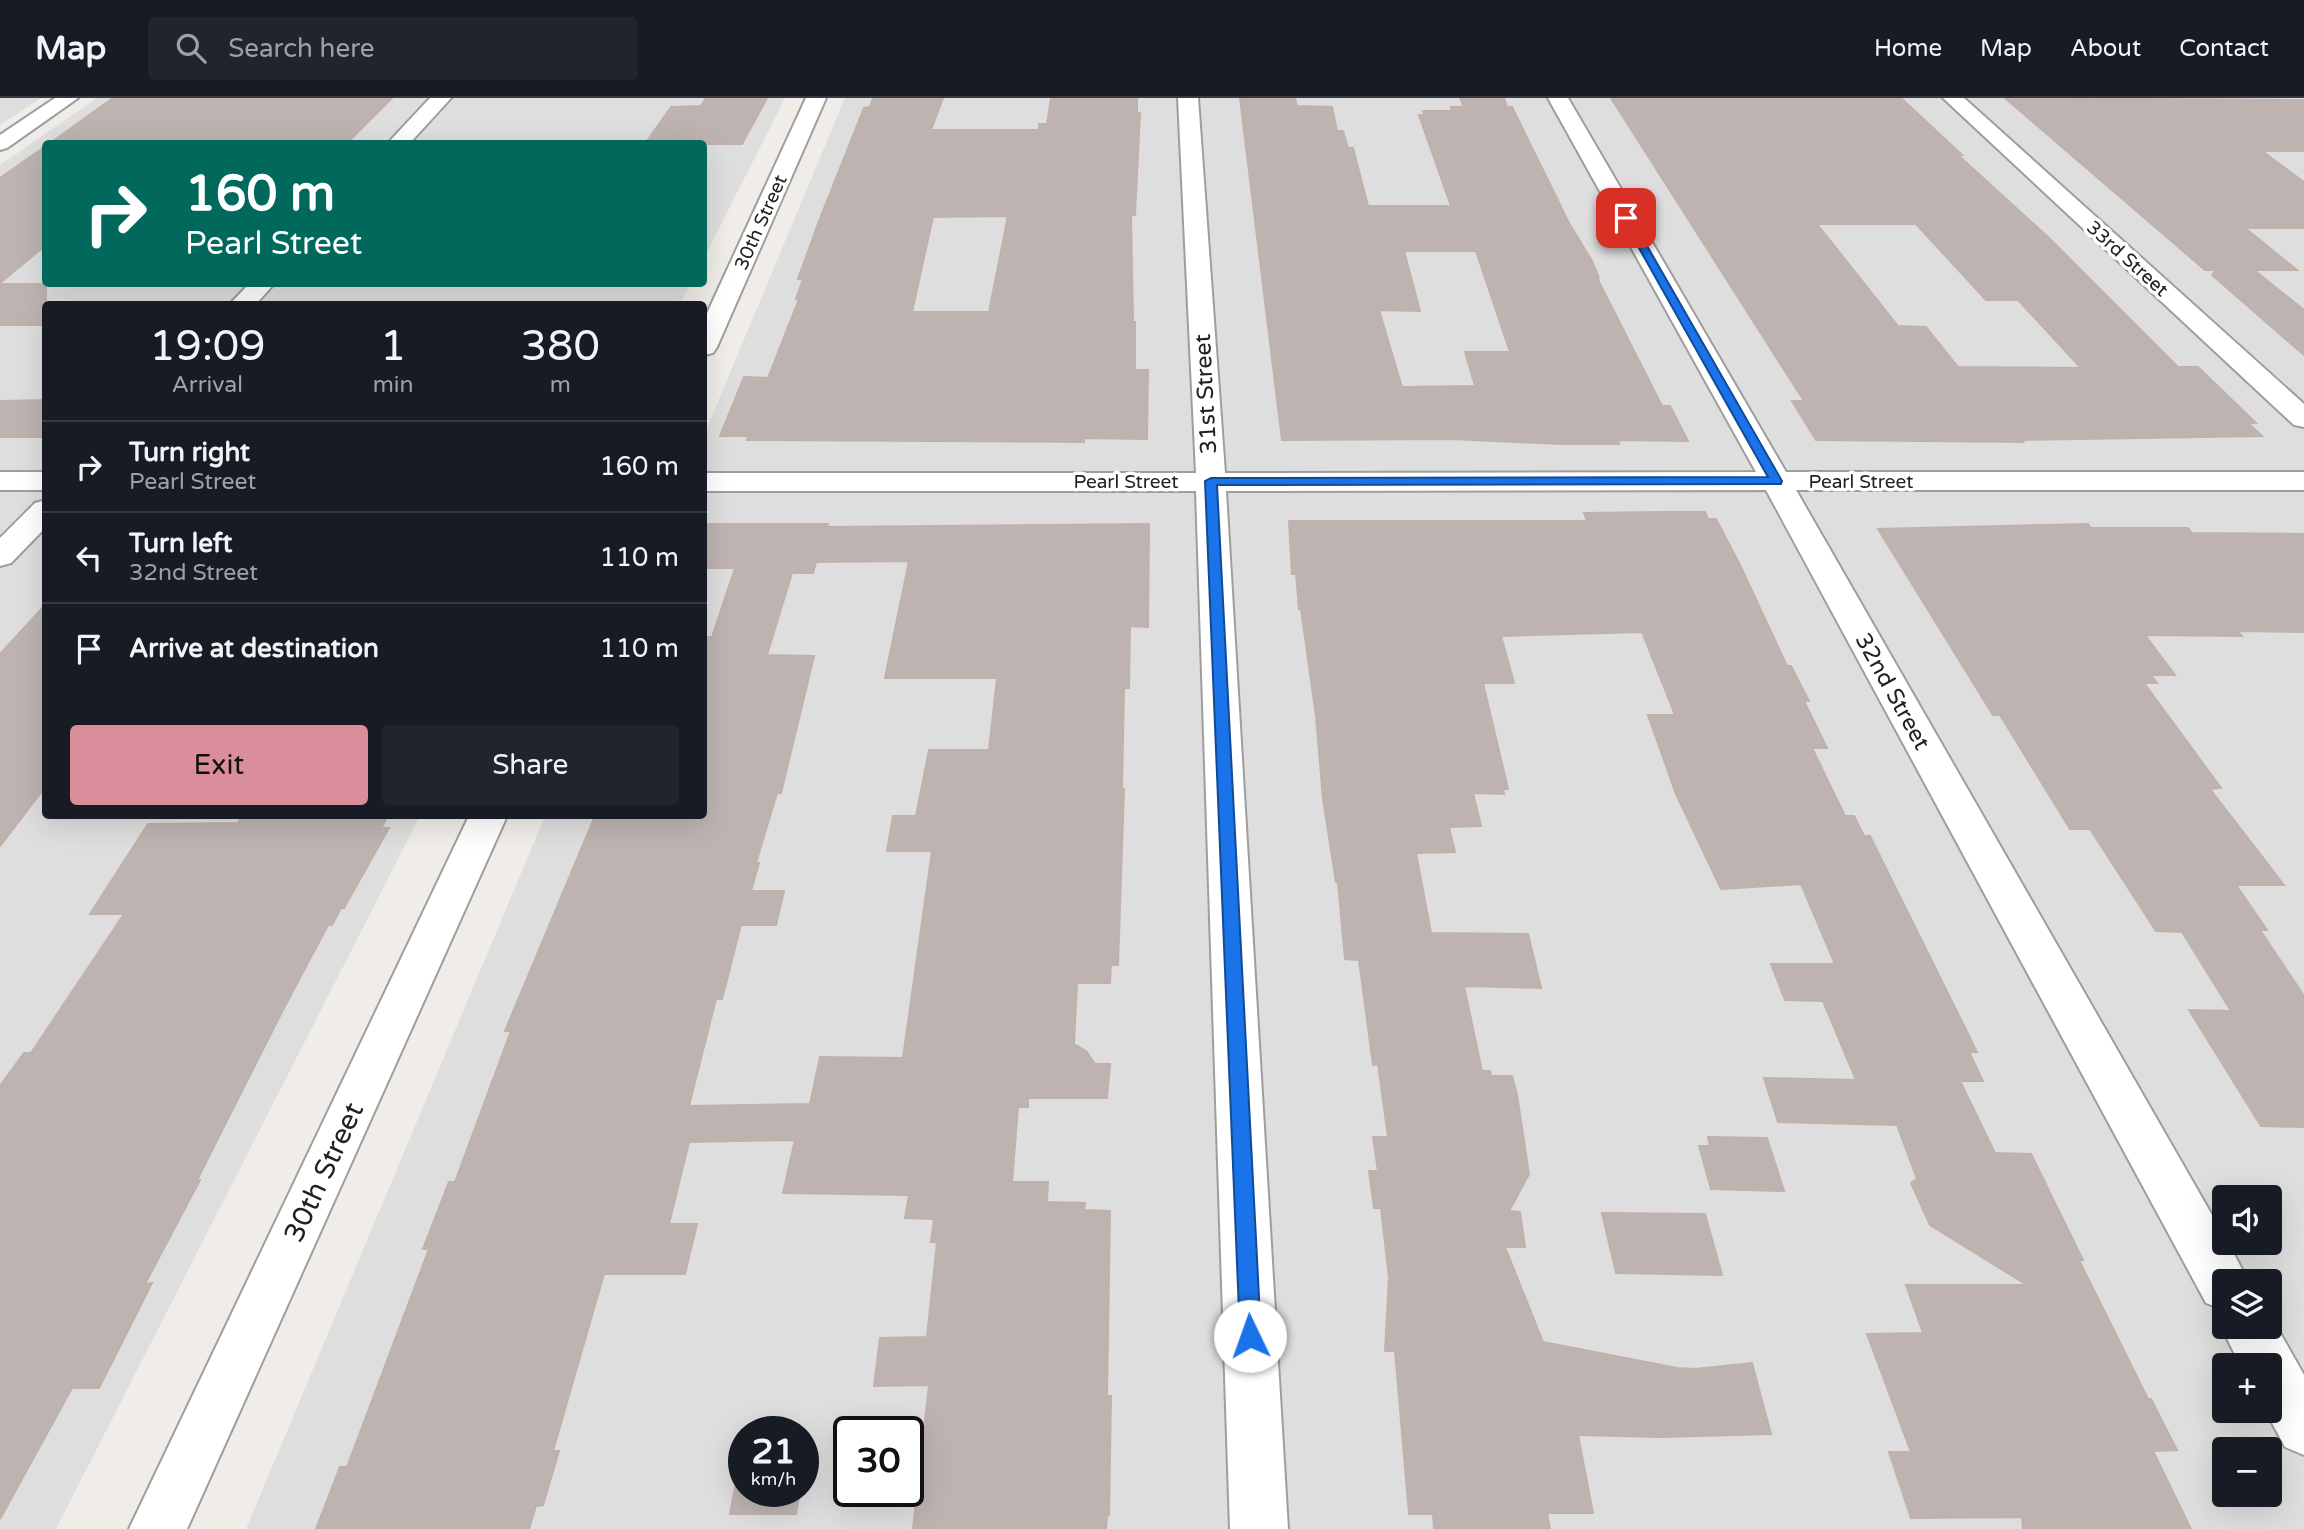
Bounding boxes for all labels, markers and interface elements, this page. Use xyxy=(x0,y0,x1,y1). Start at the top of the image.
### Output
search box xyxy=(148,17,638,80)
text: Map xyxy=(35,29,106,68)
icon: search xyxy=(172,29,210,67)
text: Search here xyxy=(228,33,374,64)
text: Home xyxy=(1874,34,1942,63)
text: Map xyxy=(1980,34,2032,63)
text: About xyxy=(2070,34,2141,63)
text: Contact xyxy=(2179,34,2269,63)
text: 160 m xyxy=(185,165,335,224)
icon: right xyxy=(70,168,161,259)
street label: 30th Street xyxy=(730,171,792,273)
pin xyxy=(1596,188,1656,248)
icon: arrive xyxy=(1607,199,1645,237)
street label: 33rd Street xyxy=(2082,216,2173,301)
text: Pearl Street xyxy=(185,225,362,263)
text: 19:09 xyxy=(149,321,266,372)
text: 1 xyxy=(380,321,406,372)
text: 380 xyxy=(521,321,600,372)
street label: 31st Street xyxy=(1189,333,1223,455)
text: Arrival xyxy=(172,371,243,399)
text: min xyxy=(373,371,414,399)
text: m xyxy=(550,371,571,399)
text: Turn right xyxy=(129,437,250,468)
icon: right xyxy=(70,448,108,486)
text: 160 m xyxy=(599,451,679,482)
text: Pearl Street xyxy=(129,468,256,496)
street label: Pearl Street xyxy=(1073,471,1179,493)
street label: Pearl Street xyxy=(1808,471,1914,493)
text: Turn left xyxy=(129,528,232,559)
icon: left xyxy=(70,539,108,577)
text: 110 m xyxy=(599,542,679,573)
text: 32nd Street xyxy=(129,559,258,587)
street label: 32nd Street xyxy=(1849,628,1936,755)
icon: arrive xyxy=(70,630,108,668)
text: Arrive at destination xyxy=(129,633,379,664)
text: 110 m xyxy=(599,633,679,664)
button: Exit xyxy=(70,725,368,805)
button: Share xyxy=(382,725,679,805)
street label: 30th Street xyxy=(277,1097,371,1248)
map controls xyxy=(2212,1185,2282,1507)
button: sound xyxy=(2212,1185,2282,1255)
button: layers xyxy=(2212,1269,2282,1339)
position arrow xyxy=(1213,1299,1287,1373)
button: + xyxy=(2212,1353,2282,1423)
speed limit sign: 30 xyxy=(833,1416,924,1507)
text: 21 xyxy=(752,1431,795,1473)
button: − xyxy=(2212,1437,2282,1507)
text: km/h xyxy=(751,1468,796,1490)

